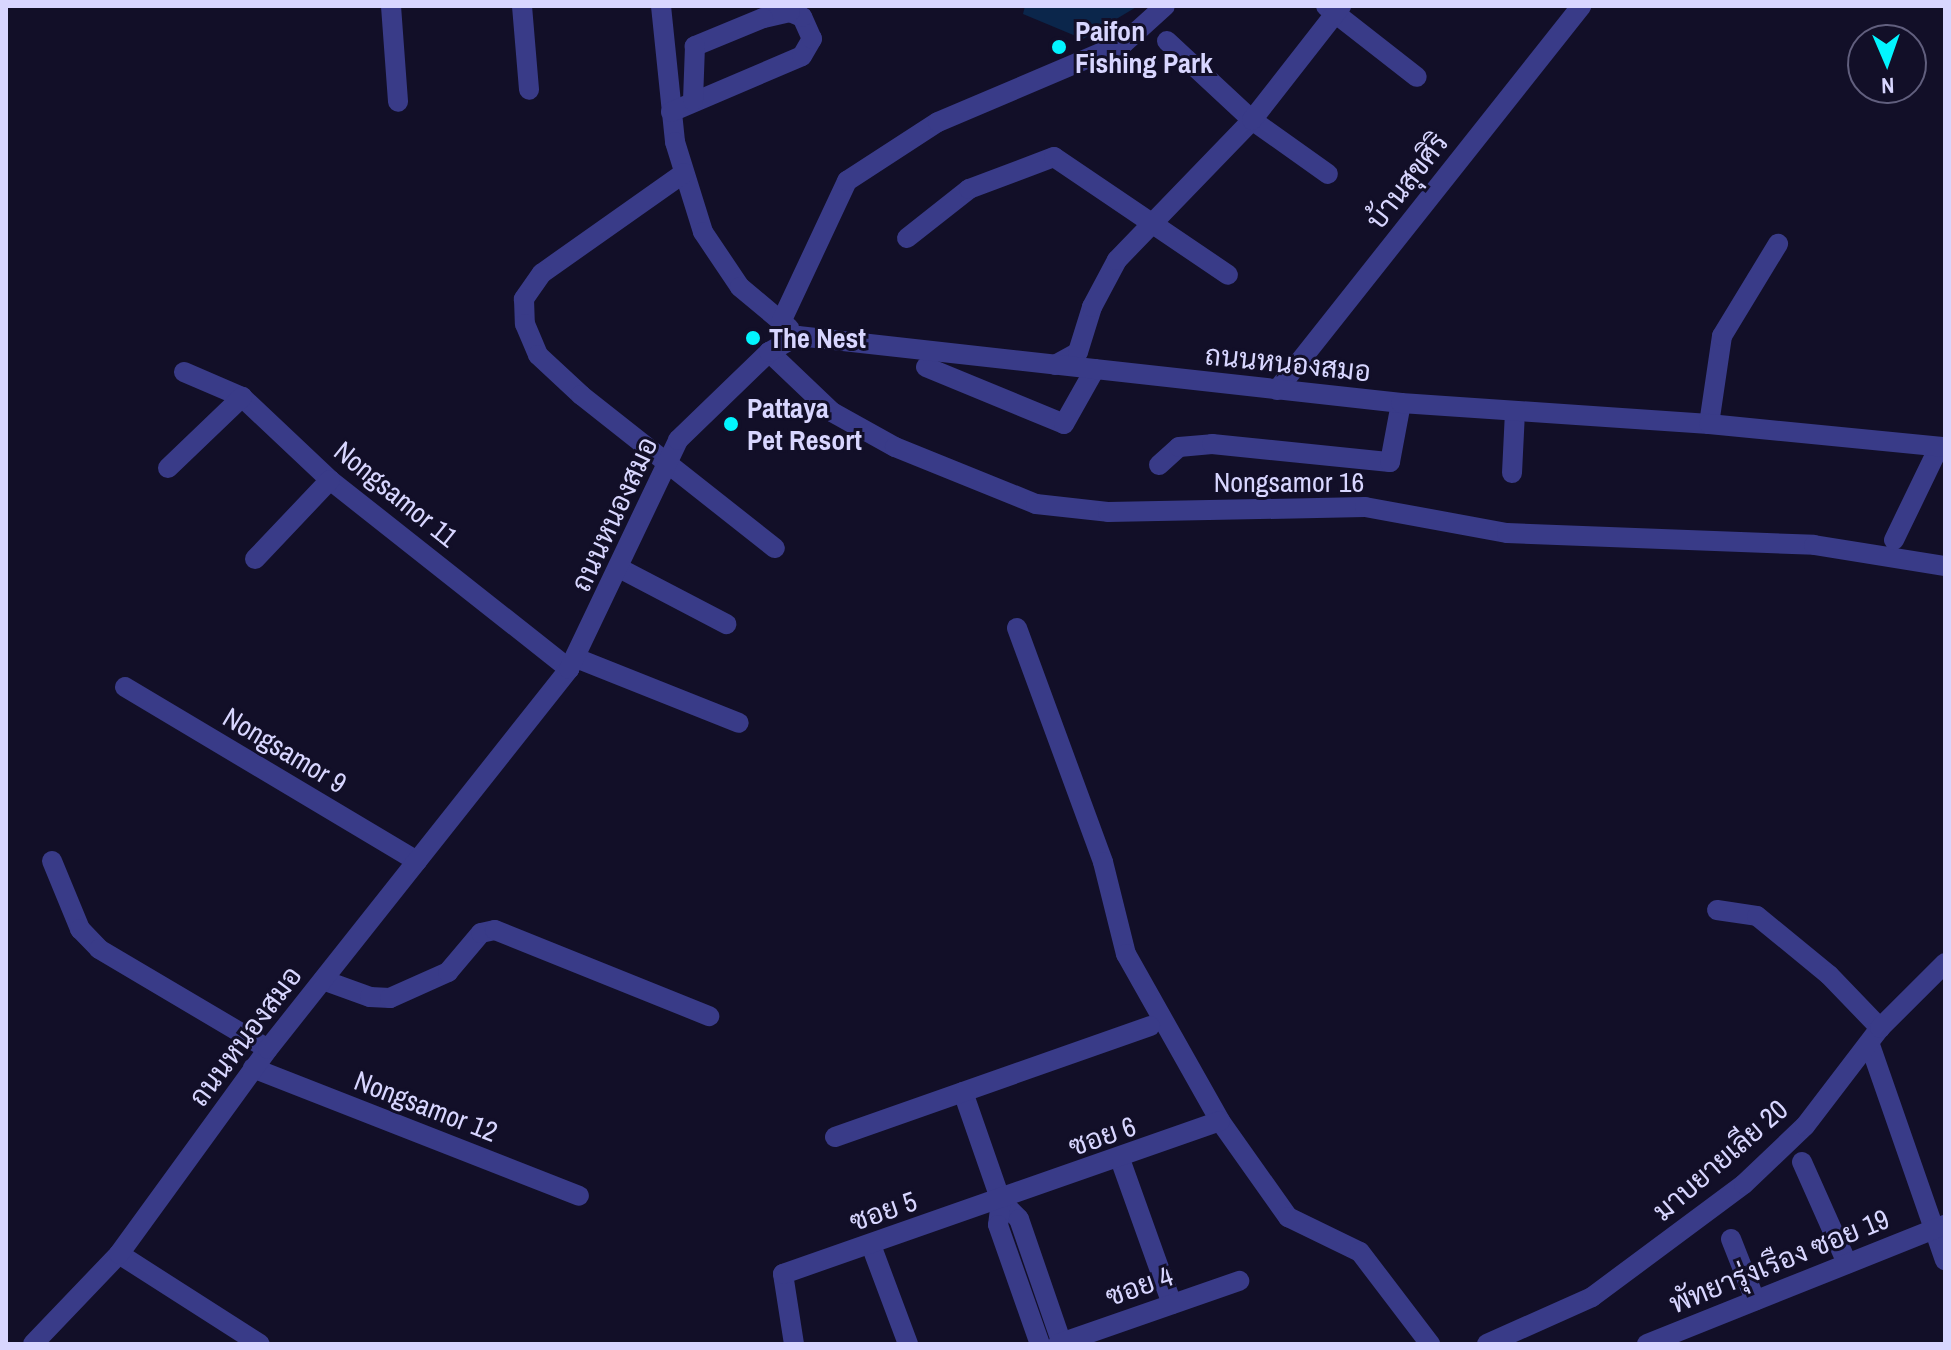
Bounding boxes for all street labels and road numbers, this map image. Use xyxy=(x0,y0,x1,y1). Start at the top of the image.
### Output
street label: บ้านสุขศิริ xyxy=(1359,126,1455,236)
street label: ถนนหนองสมอ xyxy=(1203,338,1373,388)
street label: ถนนหนองสมอ xyxy=(564,431,664,597)
street label: Nongsamor 11 xyxy=(328,434,464,554)
street label: Nongsamor 16 xyxy=(1214,465,1364,499)
street label: Nongsamor 9 xyxy=(217,700,353,800)
street label: ถนนหนองสมอ xyxy=(181,959,309,1113)
street label: Nongsamor 12 xyxy=(350,1063,502,1149)
street label: มาบยายเลีย 20 xyxy=(1646,1092,1794,1228)
street label: ซอย 6 xyxy=(1064,1109,1140,1163)
street label: ซอย 5 xyxy=(845,1184,921,1238)
street label: พัทยารุ่งเรือง ซอย 19 xyxy=(1664,1202,1894,1320)
street label: ซอย 4 xyxy=(1101,1259,1177,1313)

